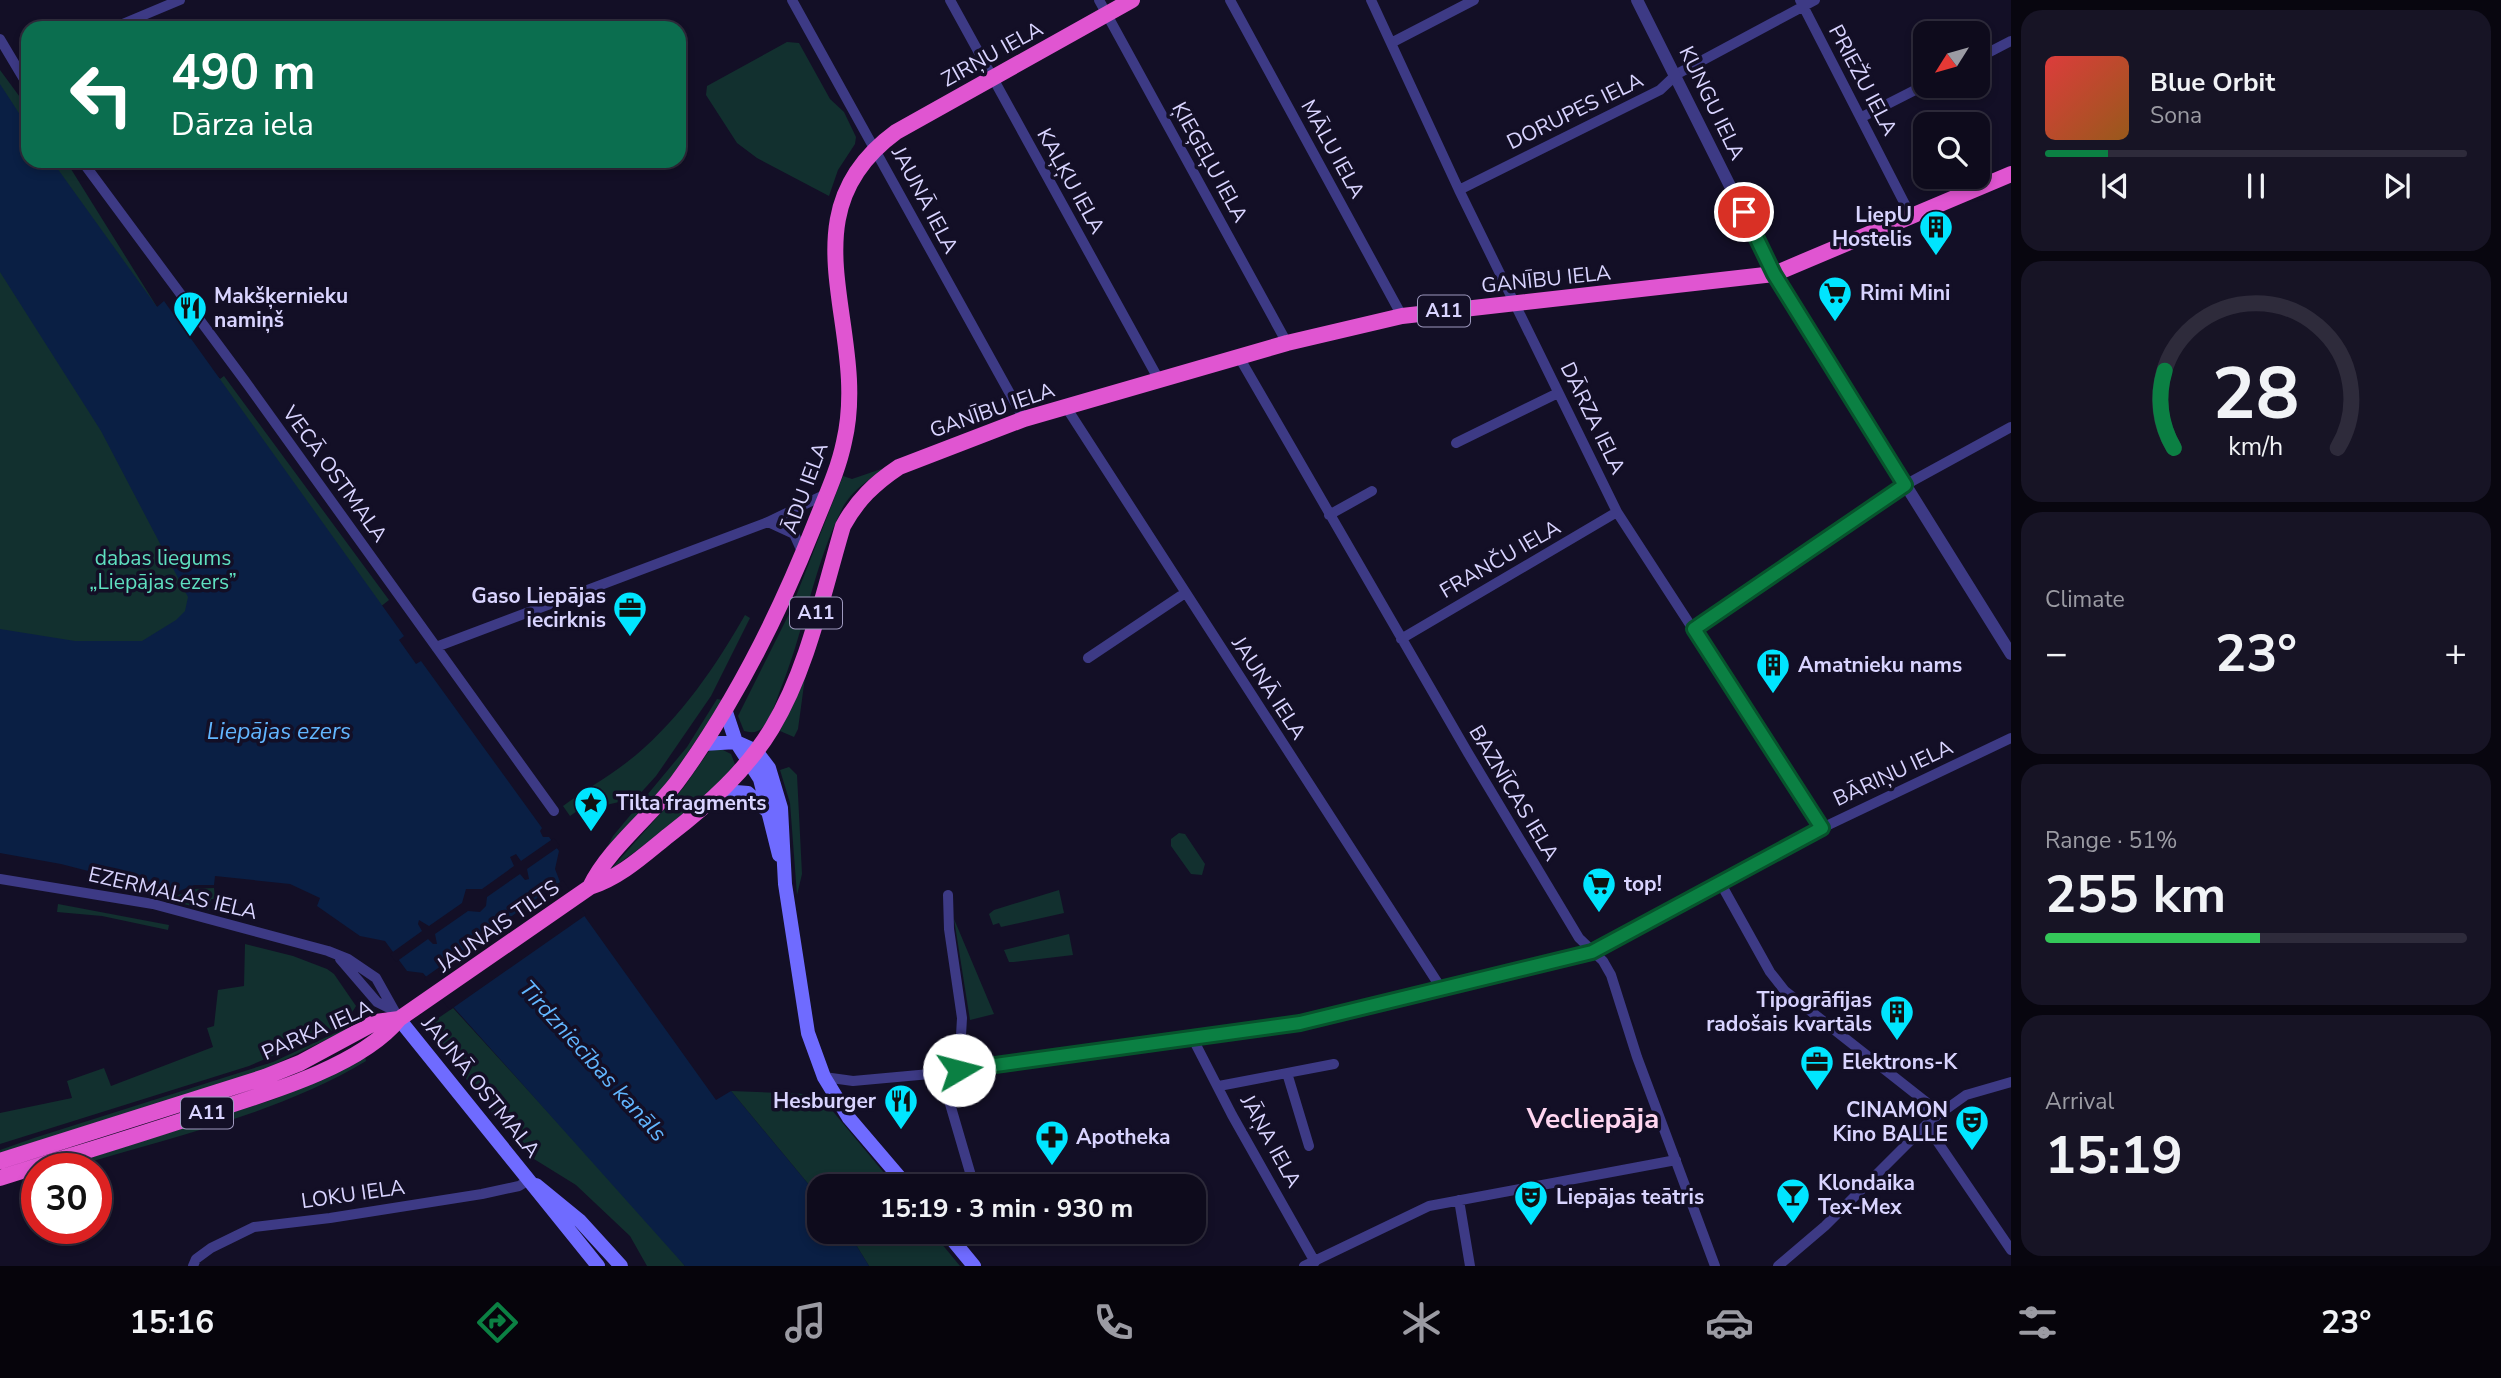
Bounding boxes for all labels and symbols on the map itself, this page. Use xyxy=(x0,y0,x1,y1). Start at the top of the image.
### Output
street label: ZIRŅU IELA xyxy=(936,15,1048,93)
street label: PRIEŽU IELA xyxy=(1822,20,1904,140)
north arrow xyxy=(1913,21,1990,98)
street label: KUNGU IELA xyxy=(1672,41,1752,165)
street label: DORUPES IELA xyxy=(1502,66,1648,156)
street label: MĀLU IELA xyxy=(1294,95,1372,203)
street label: ĶIEĢEĻU IELA xyxy=(1165,97,1255,227)
street label: KAĻĶU IELA xyxy=(1030,123,1112,239)
street label: JAUNĀ IELA xyxy=(885,141,965,258)
pin xyxy=(1714,182,1774,242)
place label: LiepU Hostelis xyxy=(1832,201,1912,253)
building icon: LiepU Hostelis xyxy=(1917,208,1955,257)
street label: GANĪBU IELA xyxy=(1480,258,1612,300)
supermarket icon: Rimi Mini xyxy=(1816,274,1854,323)
place label: Rimi Mini xyxy=(1860,279,1950,307)
place label: Makšķernieku namiņš xyxy=(214,282,348,334)
restaurant icon: Makšķernieku namiņš xyxy=(171,289,209,338)
road number: A11 xyxy=(1418,296,1470,326)
street label: DĀRZA IELA xyxy=(1554,357,1632,479)
street label: GANĪBU IELA xyxy=(926,376,1058,444)
street label: VECĀ OSTMALA xyxy=(275,399,394,548)
street label: ĀDU IELA xyxy=(776,438,834,538)
street label: FRANČU IELA xyxy=(1435,513,1565,605)
park label: dabas liegums „Liepājas ezers” xyxy=(89,544,237,596)
place label: Gaso Liepājas iecirknis xyxy=(471,582,606,634)
office icon: Gaso Liepājas iecirknis xyxy=(611,589,649,638)
road number: A11 xyxy=(790,598,842,628)
street label: JAUNĀ IELA xyxy=(1225,630,1313,745)
building icon: Amatnieku nams xyxy=(1754,646,1792,695)
place label: Amatnieku nams xyxy=(1798,651,1962,679)
water label: Liepājas ezers xyxy=(207,716,351,747)
street label: BAZNĪCAS IELA xyxy=(1462,720,1566,866)
street label: BĀRIŅU IELA xyxy=(1829,733,1957,813)
place icon: Tilta fragments xyxy=(572,784,610,833)
place label: Tilta fragments xyxy=(616,789,766,817)
street label: EZERMALAS IELA xyxy=(86,860,260,926)
supermarket icon: top! xyxy=(1580,865,1618,914)
place label: top! xyxy=(1624,870,1662,898)
street label: JAUNAIS TILTS xyxy=(430,873,565,979)
water label: Tirdzniecības kanāls xyxy=(512,974,674,1148)
place label: Tipogrāfijas radošais kvartāls xyxy=(1706,986,1872,1038)
street label: PARKA IELA xyxy=(257,993,377,1067)
building icon: Tipogrāfijas radošais kvartāls xyxy=(1878,993,1916,1042)
street label: JAUNĀ OSTMALA xyxy=(415,1010,547,1164)
position arrow xyxy=(922,1033,996,1107)
office icon: Elektrons-K xyxy=(1798,1043,1836,1092)
place label: Elektrons-K xyxy=(1842,1048,1958,1076)
restaurant icon: Hesburger xyxy=(882,1082,920,1131)
place label: Hesburger xyxy=(773,1087,877,1115)
street label: JĀŅA IELA xyxy=(1233,1089,1308,1193)
place label: CINAMON Kino BALLE xyxy=(1833,1096,1948,1148)
road number: A11 xyxy=(181,1098,233,1128)
district label: Vecliepāja xyxy=(1526,1100,1659,1138)
theatre icon: CINAMON Kino BALLE xyxy=(1953,1103,1991,1152)
pharmacy icon: Apotheka xyxy=(1033,1118,1071,1167)
place label: Apotheka xyxy=(1076,1123,1171,1151)
speed limit sign: 30 xyxy=(21,1153,112,1244)
place label: Klondaika Tex-Mex xyxy=(1818,1169,1915,1221)
street label: LOKU IELA xyxy=(299,1173,407,1215)
bar icon: Klondaika Tex-Mex xyxy=(1774,1176,1812,1225)
theatre icon: Liepājas teātris xyxy=(1512,1178,1550,1227)
place label: Liepājas teātris xyxy=(1556,1183,1704,1211)

